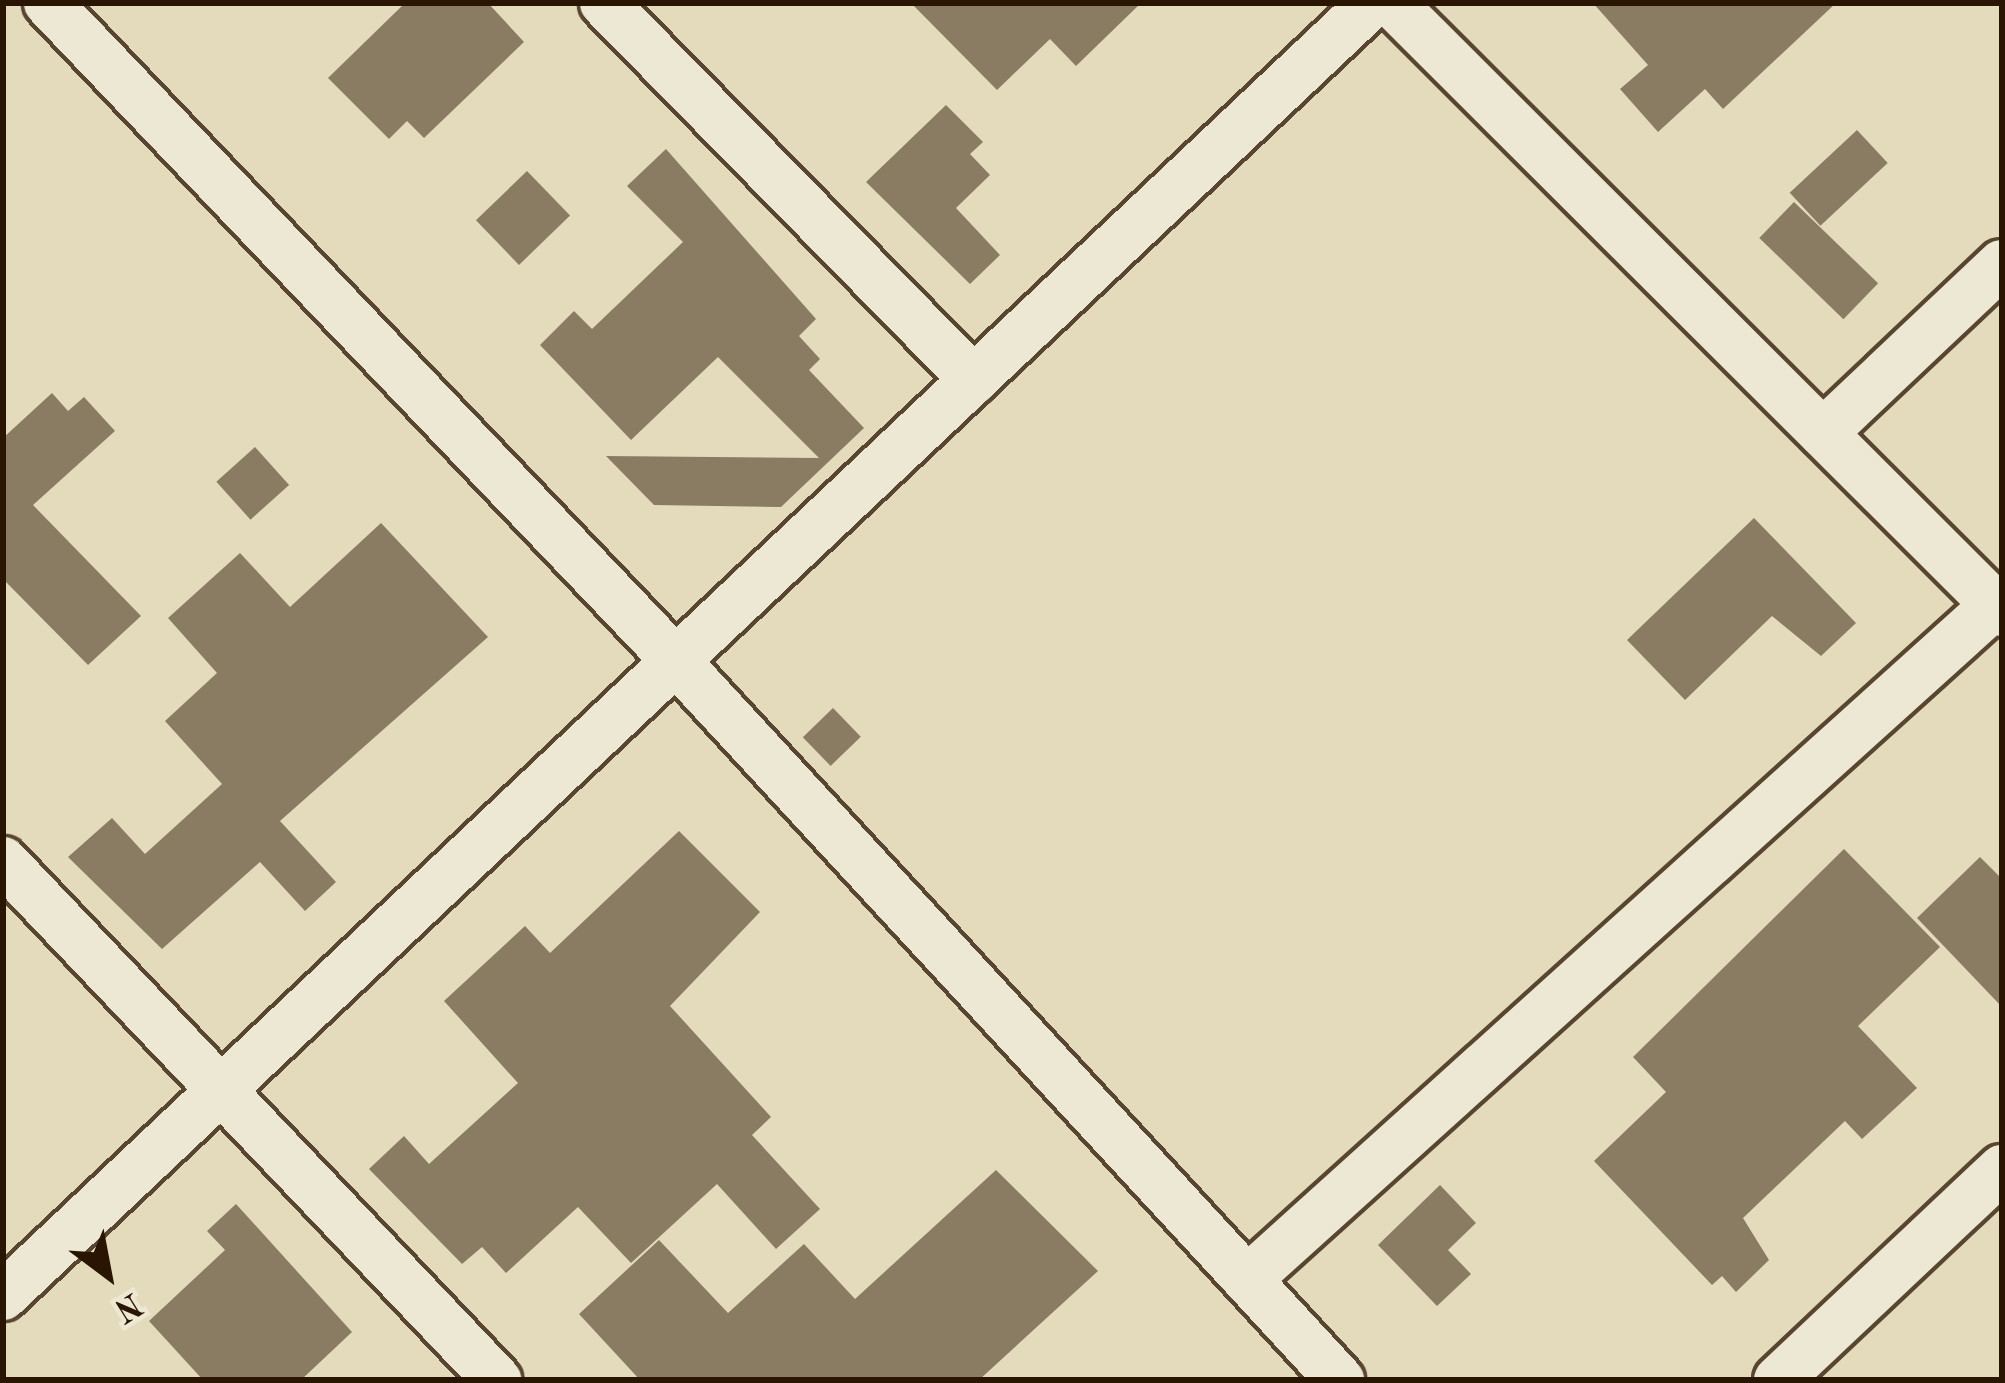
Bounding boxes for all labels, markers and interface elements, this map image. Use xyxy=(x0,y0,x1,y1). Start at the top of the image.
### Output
north arrow xyxy=(48,1215,168,1335)
text: N xyxy=(108,1285,147,1327)

